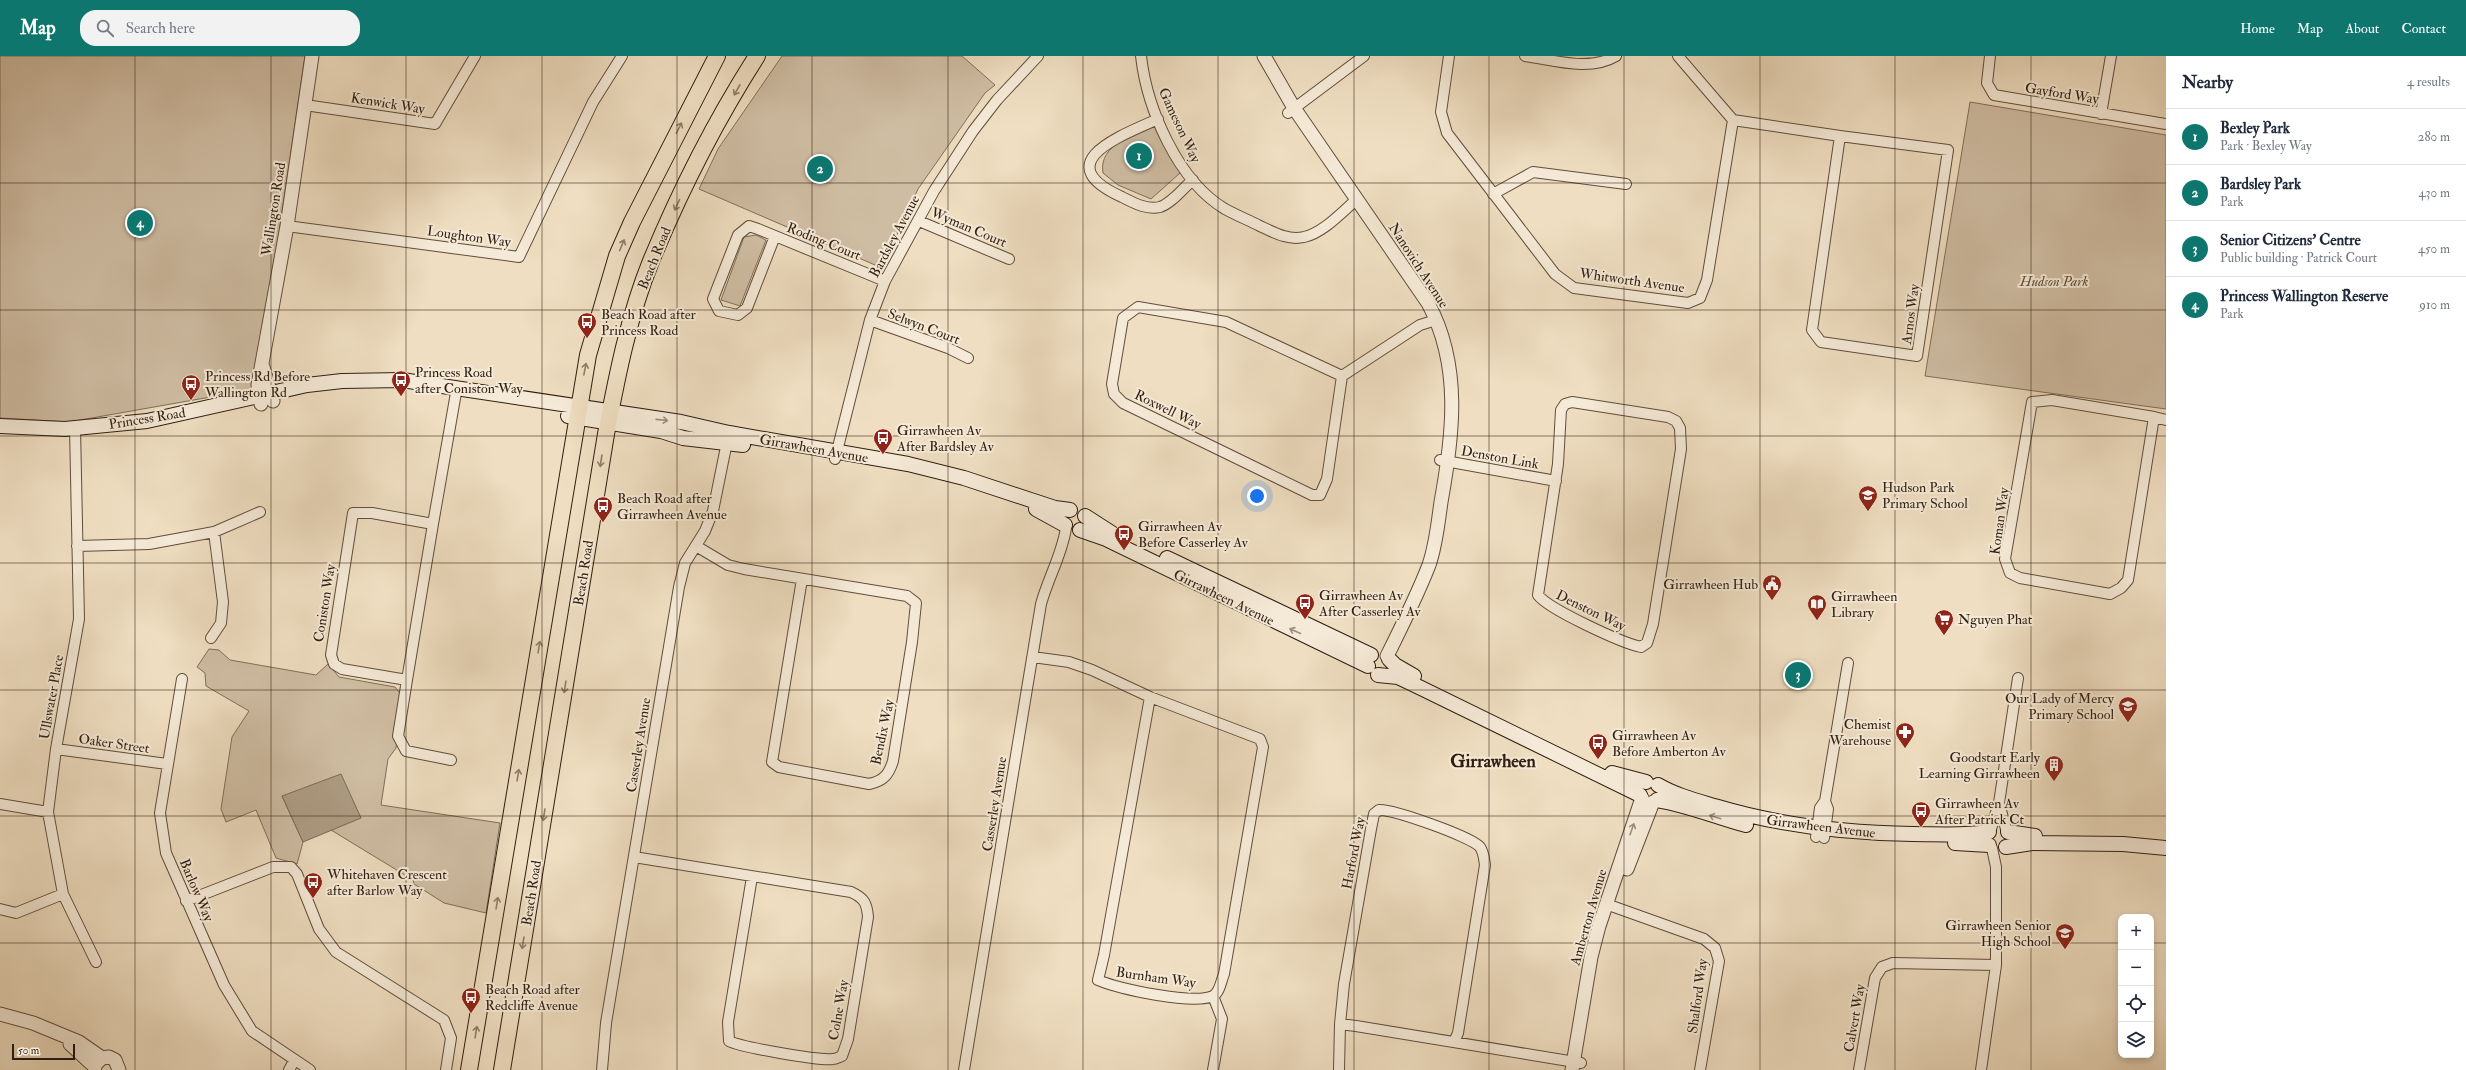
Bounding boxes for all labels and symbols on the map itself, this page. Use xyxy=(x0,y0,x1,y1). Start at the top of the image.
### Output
street label: Gayford Way xyxy=(2024,79,2101,109)
one-way arrow xyxy=(733,84,741,96)
street label: Gameson Way xyxy=(1154,85,1205,167)
street label: Kenwick Way xyxy=(349,89,427,119)
one-way arrow xyxy=(676,122,683,134)
pin: 1 xyxy=(1126,141,1152,171)
pin: 2 xyxy=(807,154,833,184)
street label: Wallington Road xyxy=(258,161,289,258)
street label: Bardsley Avenue xyxy=(866,192,924,281)
one-way arrow xyxy=(673,199,680,211)
street label: Wyman Court xyxy=(927,204,1010,252)
pin: 4 xyxy=(127,208,153,238)
street label: Roding Court xyxy=(784,219,864,264)
street label: Nanovich Avenue xyxy=(1385,220,1452,311)
street label: Loughton Way xyxy=(426,222,513,252)
street label: Beach Road xyxy=(634,224,675,292)
one-way arrow xyxy=(618,239,626,251)
street label: Whitworth Avenue xyxy=(1577,265,1686,296)
park label: Hudson Park xyxy=(2019,273,2088,290)
street label: Arnos Way xyxy=(1898,282,1924,346)
street label: Selwyn Court xyxy=(885,305,963,349)
place label: Beach Road after Princess Road xyxy=(601,306,697,339)
bus stop icon: Beach Road after Princess Road xyxy=(576,311,598,339)
one-way arrow xyxy=(581,363,589,376)
place label: Princess Road after Coniston Way xyxy=(415,364,524,398)
place label: Princess Rd Before Wallington Rd xyxy=(204,368,310,401)
bus stop icon: Princess Road after Coniston Way xyxy=(390,369,412,397)
bus stop icon: Princess Rd Before Wallington Rd xyxy=(180,373,202,401)
street label: Roxwell Way xyxy=(1131,386,1205,434)
street label: Princess Road xyxy=(107,404,187,433)
one-way arrow xyxy=(655,416,668,424)
place label: Girrawheen Av After Bardsley Av xyxy=(896,422,995,456)
bus stop icon: Girrawheen Av After Bardsley Av xyxy=(872,427,894,455)
street label: Girrawheen Avenue xyxy=(758,431,870,466)
street label: Denston Link xyxy=(1460,442,1540,473)
one-way arrow xyxy=(597,454,605,467)
place label: Hudson Park Primary School xyxy=(1882,479,1968,513)
school or university icon: Hudson Park Primary School xyxy=(1857,484,1879,512)
street label: Koman Way xyxy=(1986,485,2014,556)
your location xyxy=(1247,486,1267,506)
place label: Beach Road after Girrawheen Avenue xyxy=(617,490,727,523)
bus stop icon: Beach Road after Girrawheen Avenue xyxy=(592,495,614,523)
place label: Girrawheen Av Before Casserley Av xyxy=(1138,518,1249,552)
bus stop icon: Girrawheen Av Before Casserley Av xyxy=(1113,523,1135,551)
street label: Beach Road xyxy=(570,539,597,607)
street label: Coniston Way xyxy=(310,562,340,644)
street label: Girrawheen Avenue xyxy=(1171,566,1277,629)
public building icon: Girrawheen Hub xyxy=(1761,573,1783,601)
place label: Girrawheen Hub xyxy=(1663,576,1758,593)
street label: Denston Way xyxy=(1553,586,1629,636)
place label: Girrawheen Av After Casserley Av xyxy=(1318,587,1422,621)
place label: Girrawheen Library xyxy=(1831,588,1897,622)
bus stop icon: Girrawheen Av After Casserley Av xyxy=(1294,592,1316,620)
library icon: Girrawheen Library xyxy=(1806,593,1828,621)
supermarket icon: Nguyen Phat xyxy=(1933,608,1955,636)
place label: Nguyen Phat xyxy=(1958,611,2033,629)
one-way arrow xyxy=(1289,627,1301,634)
one-way arrow xyxy=(535,641,543,654)
street label: Ullswater Place xyxy=(36,653,67,741)
pin: 3 xyxy=(1785,660,1811,690)
one-way arrow xyxy=(561,680,569,693)
place label: Our Lady of Mercy Primary School xyxy=(2005,690,2115,724)
school or university icon: Our Lady of Mercy Primary School xyxy=(2117,695,2139,723)
street label: Casserley Avenue xyxy=(623,696,655,794)
street label: Bendix Way xyxy=(867,697,899,767)
place label: Chemist Warehouse xyxy=(1828,716,1891,749)
pharmacy icon: Chemist Warehouse xyxy=(1894,721,1916,749)
place label: Girrawheen Av Before Amberton Av xyxy=(1612,727,1727,760)
street label: Oaker Street xyxy=(77,730,151,757)
bus stop icon: Girrawheen Av Before Amberton Av xyxy=(1587,732,1609,760)
place label: Goodstart Early Learning Girrawheen xyxy=(1919,749,2041,782)
district label: Girrawheen xyxy=(1450,750,1536,773)
building icon: Goodstart Early Learning Girrawheen xyxy=(2043,754,2065,782)
street label: Casserley Avenue xyxy=(979,755,1011,853)
one-way arrow xyxy=(514,769,522,782)
place label: Girrawheen Av After Patrick Ct xyxy=(1934,795,2024,828)
bus stop icon: Girrawheen Av After Patrick Ct xyxy=(1910,800,1932,828)
one-way arrow xyxy=(540,808,548,821)
street label: Girrawheen Avenue xyxy=(1765,811,1877,842)
one-way arrow xyxy=(1708,813,1721,820)
street label: Harford Way xyxy=(1338,815,1370,891)
one-way arrow xyxy=(1628,823,1636,835)
street label: Barlow Way xyxy=(175,856,218,925)
street label: Beach Road xyxy=(518,859,545,927)
place label: Whitehaven Crescent after Barlow Way xyxy=(326,866,447,900)
street label: Amberton Avenue xyxy=(1566,867,1610,968)
bus stop icon: Whitehaven Crescent after Barlow Way xyxy=(302,871,324,899)
one-way arrow xyxy=(493,897,501,910)
place label: Girrawheen Senior High School xyxy=(1945,917,2052,950)
school or university icon: Girrawheen Senior High School xyxy=(2054,922,2076,950)
one-way arrow xyxy=(519,936,527,949)
street label: Shalford Way xyxy=(1684,957,1712,1035)
street label: Burnham Way xyxy=(1115,963,1198,993)
street label: Colne Way xyxy=(825,978,853,1042)
place label: Beach Road after Redcliffe Avenue xyxy=(485,981,581,1014)
street label: Calvert Way xyxy=(1840,982,1870,1054)
bus stop icon: Beach Road after Redcliffe Avenue xyxy=(460,986,482,1014)
one-way arrow xyxy=(472,1025,480,1038)
scale bar xyxy=(12,1042,75,1061)

